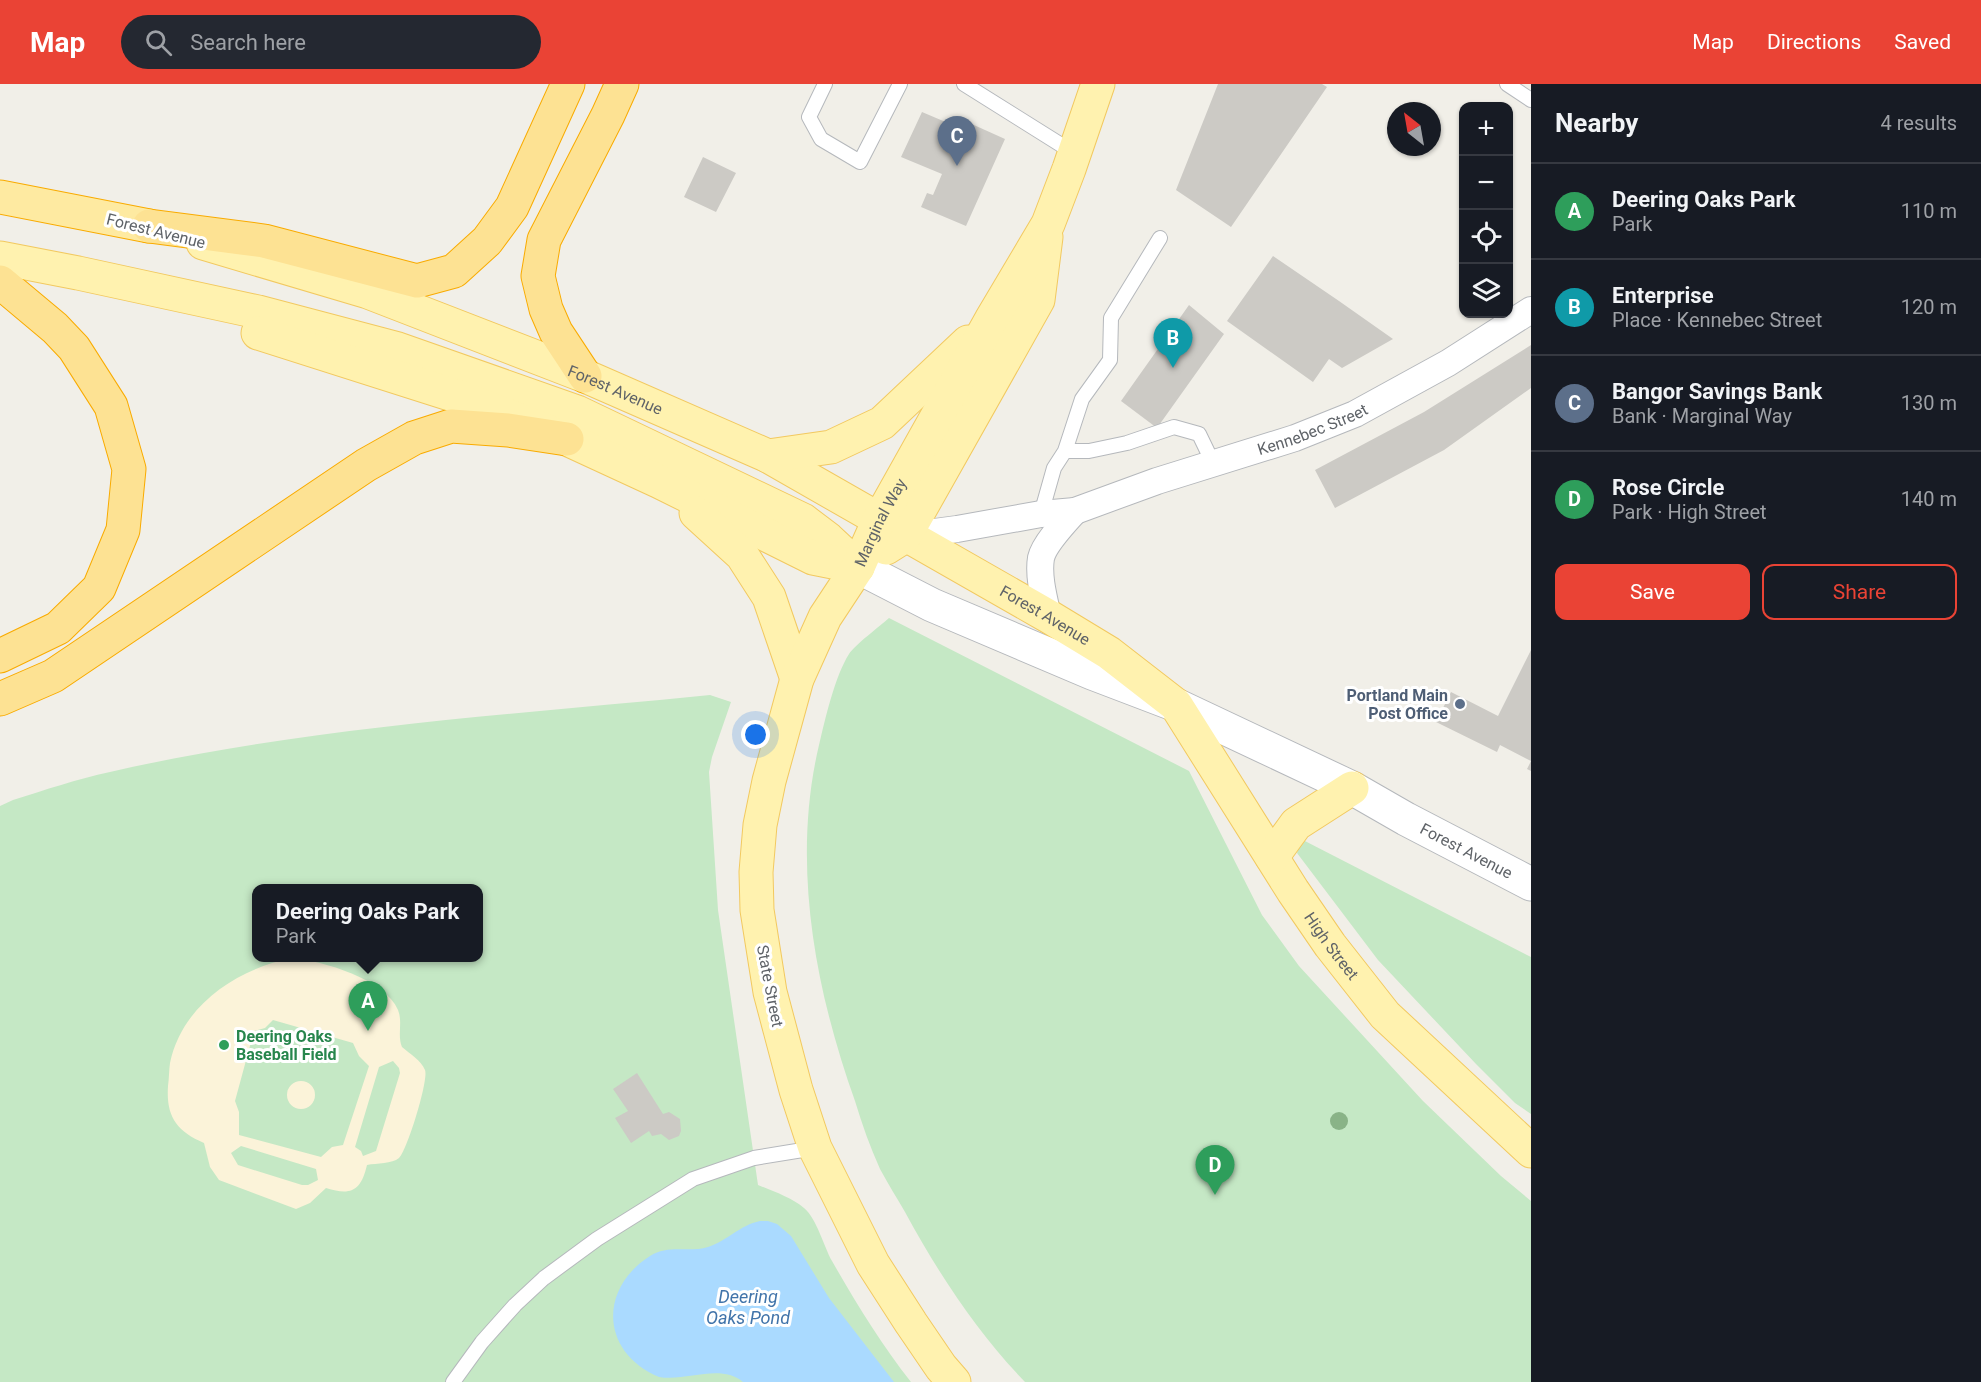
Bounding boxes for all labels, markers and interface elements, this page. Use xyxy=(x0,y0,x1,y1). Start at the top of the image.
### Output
search box xyxy=(121,15,541,69)
text: Map xyxy=(30,26,85,59)
icon: search xyxy=(142,26,175,59)
text: Search here xyxy=(190,30,306,55)
text: Map xyxy=(1692,30,1734,54)
text: Directions xyxy=(1767,30,1861,54)
text: Saved xyxy=(1894,30,1951,54)
north arrow xyxy=(1387,102,1441,156)
map controls xyxy=(1459,102,1513,318)
button: + xyxy=(1459,102,1513,156)
text: Nearby xyxy=(1555,108,1638,138)
text: 4 results xyxy=(1881,111,1957,135)
pin: C xyxy=(938,116,976,166)
button: − xyxy=(1459,156,1513,210)
text: Deering Oaks Park xyxy=(1612,187,1795,212)
text: A xyxy=(1568,199,1581,223)
text: 110 m xyxy=(1901,199,1957,223)
street label: Forest Avenue xyxy=(105,210,207,252)
button: locate xyxy=(1459,210,1513,264)
text: Park xyxy=(1612,212,1652,236)
button: layers xyxy=(1459,264,1513,318)
text: Enterprise xyxy=(1612,283,1714,308)
text: B xyxy=(1568,295,1581,319)
text: 120 m xyxy=(1901,295,1957,319)
text: Place · Kennebec Street xyxy=(1612,308,1822,332)
pin: B xyxy=(1154,318,1192,368)
street label: Forest Avenue xyxy=(565,361,666,418)
text: Bangor Savings Bank xyxy=(1612,379,1822,404)
text: C xyxy=(1568,391,1581,415)
text: 130 m xyxy=(1901,391,1957,415)
street label: Kennebec Street xyxy=(1255,399,1371,459)
text: Bank · Marginal Way xyxy=(1612,404,1792,428)
street label: Marginal Way xyxy=(850,474,910,569)
text: Rose Circle xyxy=(1612,475,1724,500)
text: D xyxy=(1568,487,1581,511)
text: 140 m xyxy=(1901,487,1957,511)
text: Park · High Street xyxy=(1612,500,1767,524)
button: Save xyxy=(1555,564,1750,620)
button: Share xyxy=(1762,564,1957,620)
street label: Forest Avenue xyxy=(997,581,1094,649)
place label: Portland Main Post Office xyxy=(1347,686,1448,723)
marker: Portland Main Post Office xyxy=(1453,697,1467,711)
your location xyxy=(741,720,770,749)
street label: Forest Avenue xyxy=(1417,819,1516,882)
popup xyxy=(252,884,483,962)
text: Deering Oaks Park xyxy=(276,899,459,924)
street label: High Street xyxy=(1301,908,1363,983)
text: Park xyxy=(276,924,316,948)
street label: State Street xyxy=(753,943,787,1029)
pin: A xyxy=(348,982,388,1031)
place label: Deering Oaks Baseball Field xyxy=(236,1027,337,1064)
marker: Deering Oaks Baseball Field xyxy=(217,1038,231,1052)
pin: D xyxy=(1196,1146,1234,1195)
water label: Deering Oaks Pond xyxy=(706,1286,791,1328)

